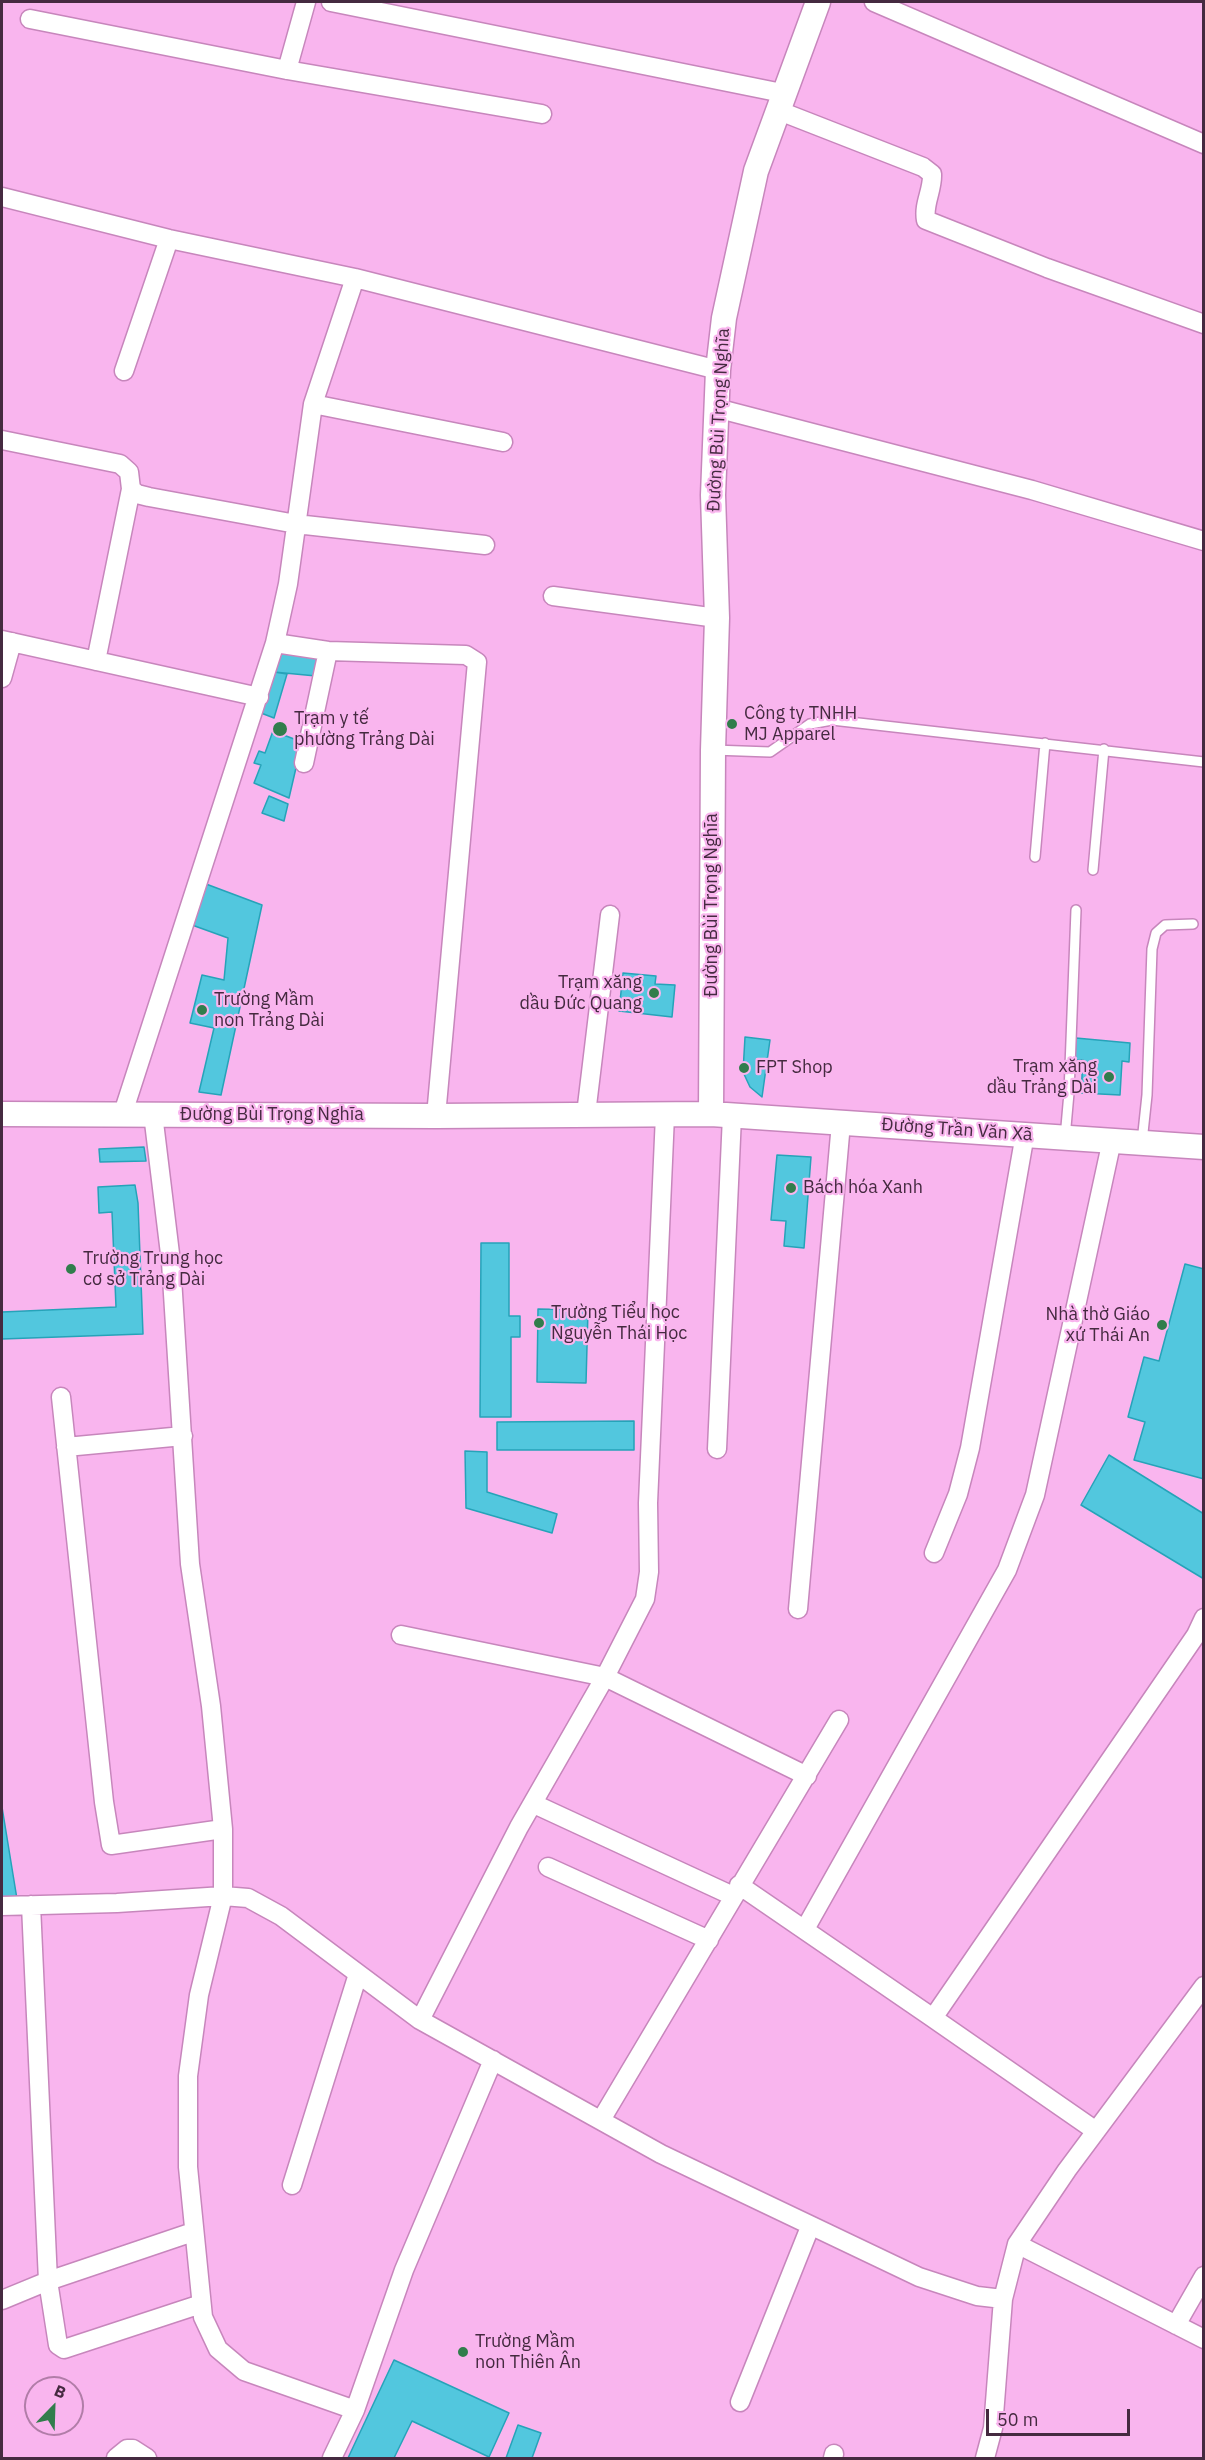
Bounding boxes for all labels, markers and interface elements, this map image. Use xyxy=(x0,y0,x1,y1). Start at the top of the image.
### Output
street label: Đường Bùi Trọng Nghĩa xyxy=(703,328,735,512)
place label: Công ty TNHH MJ Apparel xyxy=(744,703,857,746)
place label: Trạm y tế phường Trảng Dài xyxy=(294,708,435,750)
marker: Công ty TNHH MJ Apparel xyxy=(725,717,739,731)
marker: Trạm y tế phường Trảng Dài xyxy=(271,720,289,738)
street label: Đường Bùi Trọng Nghĩa xyxy=(701,813,723,997)
place label: Trạm xăng dầu Đức Quang xyxy=(520,972,642,1014)
marker: Trạm xăng dầu Đức Quang xyxy=(647,986,661,1000)
place label: Trường Mầm non Trảng Dài xyxy=(214,989,325,1032)
marker: Trường Mầm non Trảng Dài xyxy=(195,1003,209,1017)
place label: Trạm xăng dầu Trảng Dài xyxy=(987,1056,1097,1098)
place label: FPT Shop xyxy=(756,1057,833,1079)
marker: FPT Shop xyxy=(737,1061,751,1075)
marker: Trạm xăng dầu Trảng Dài xyxy=(1102,1070,1116,1084)
street label: Đường Bùi Trọng Nghĩa xyxy=(180,1104,364,1126)
street label: Đường Trần Văn Xã xyxy=(881,1114,1033,1146)
place label: Bách hóa Xanh xyxy=(803,1177,923,1199)
marker: Bách hóa Xanh xyxy=(784,1181,798,1195)
place label: Trường Trung học cơ sở Trảng Dài xyxy=(83,1248,223,1290)
marker: Trường Trung học cơ sở Trảng Dài xyxy=(64,1262,78,1276)
place label: Trường Tiểu học Nguyễn Thái Học xyxy=(551,1302,687,1344)
place label: Nhà thờ Giáo xứ Thái An xyxy=(1046,1304,1150,1346)
marker: Trường Tiểu học Nguyễn Thái Học xyxy=(532,1316,546,1330)
marker: Nhà thờ Giáo xứ Thái An xyxy=(1155,1318,1169,1332)
place label: Trường Mầm non Thiên Ân xyxy=(475,2331,581,2374)
marker: Trường Mầm non Thiên Ân xyxy=(456,2345,470,2359)
north arrow xyxy=(24,2376,84,2436)
text: B xyxy=(51,2380,69,2403)
scale bar xyxy=(989,2397,1133,2435)
text: 50 m xyxy=(997,2408,1039,2431)

